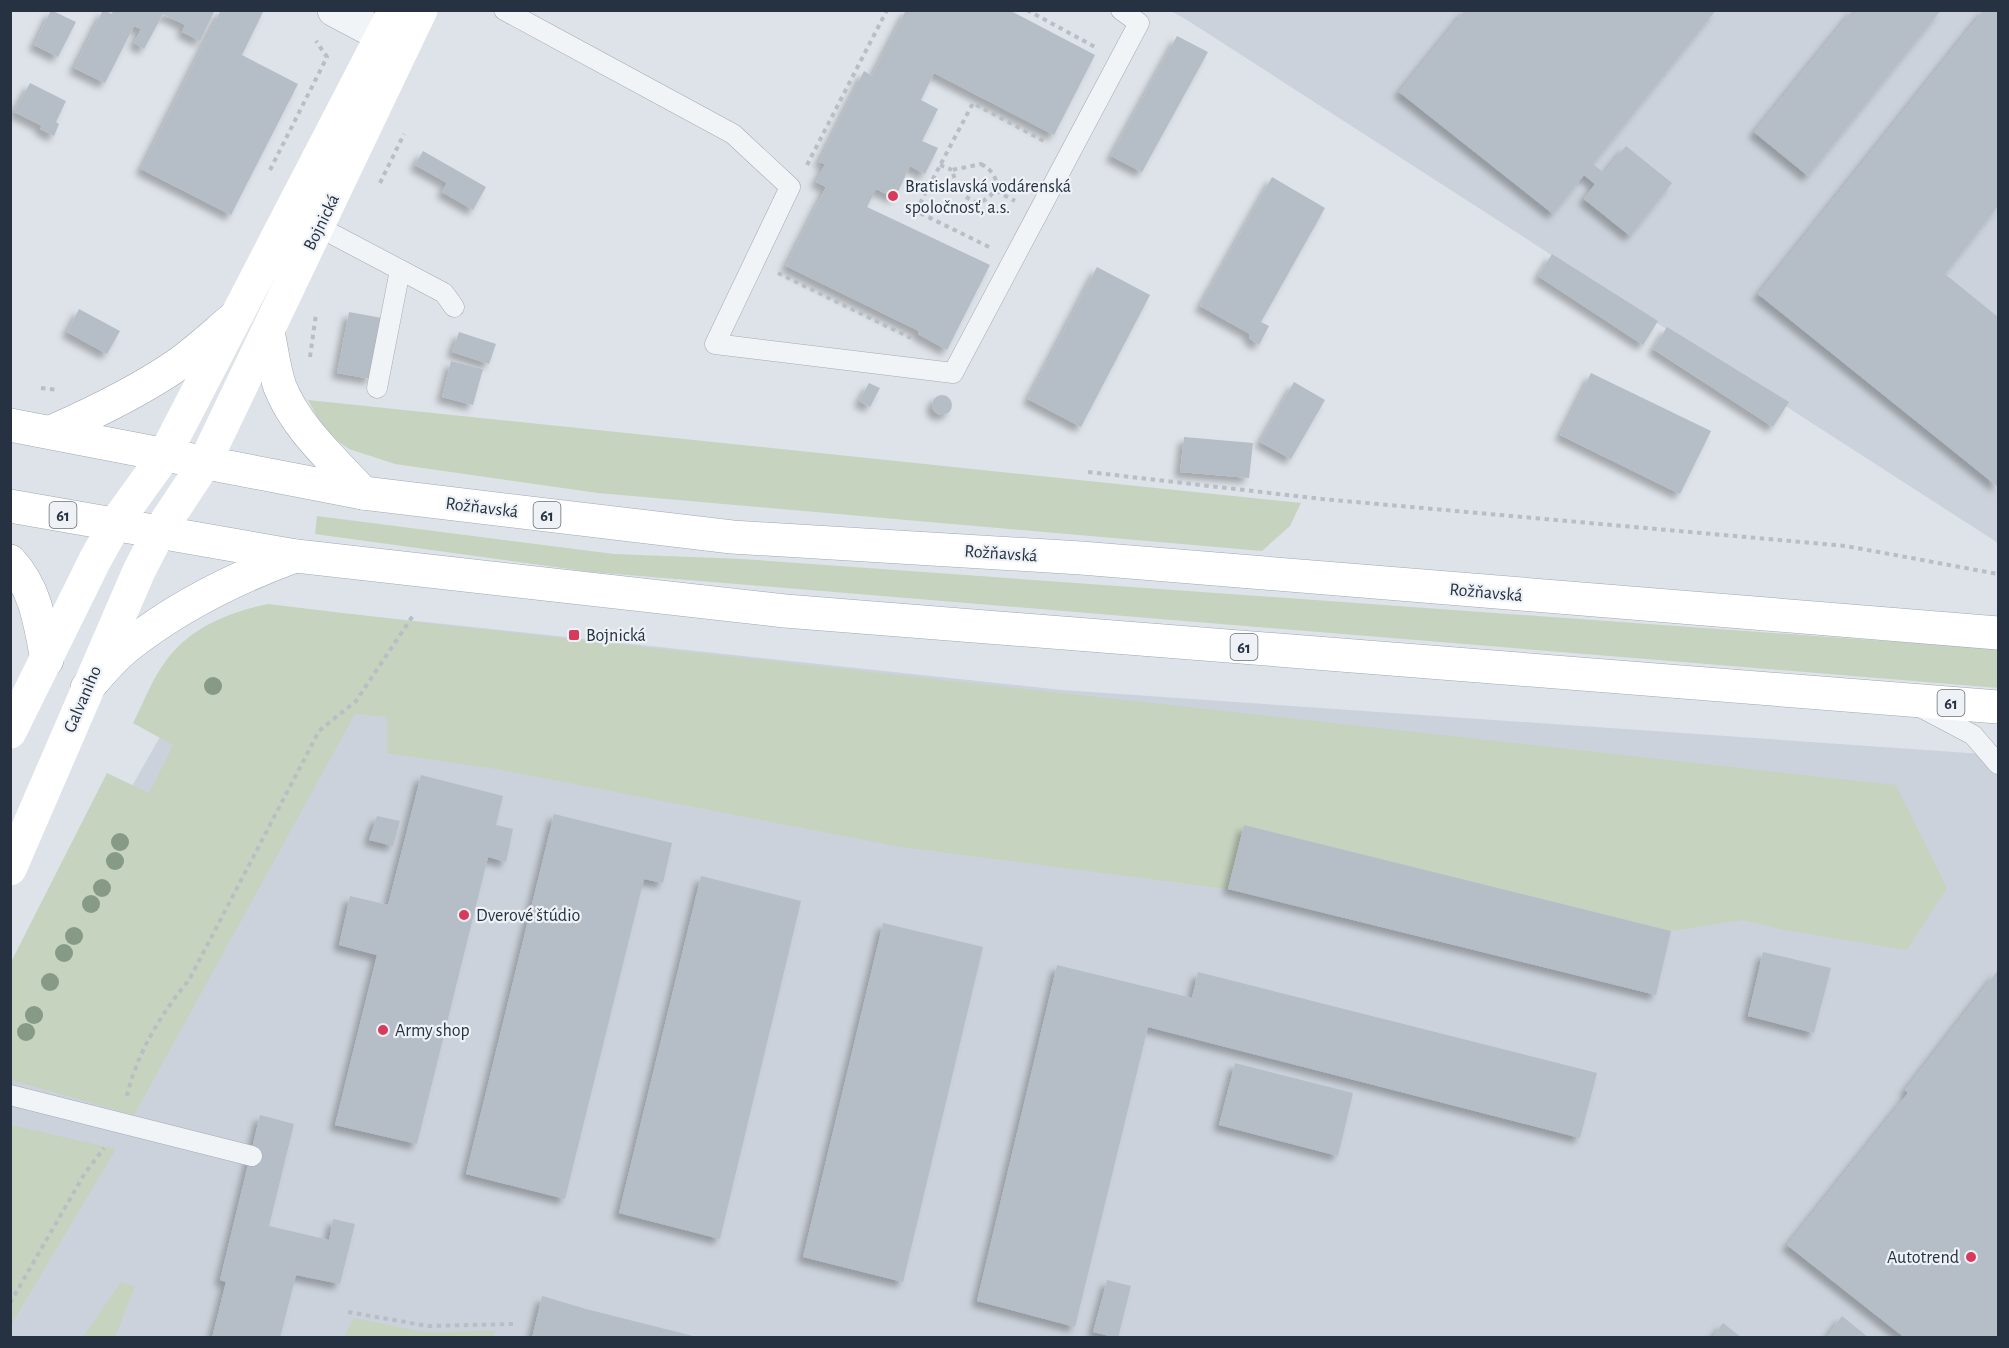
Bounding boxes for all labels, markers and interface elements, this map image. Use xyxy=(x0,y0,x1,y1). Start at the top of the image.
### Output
place label: Bratislavská vodárenská spoločnosť, a.s. xyxy=(905,178,1071,217)
marker: Bratislavská vodárenská spoločnosť, a.s. xyxy=(886,189,900,203)
street label: Bojnická xyxy=(301,192,343,253)
street label: Rožňavská xyxy=(444,495,519,521)
road number: 61 xyxy=(50,502,76,528)
road number: 61 xyxy=(534,502,560,528)
street label: Rožňavská xyxy=(964,542,1038,566)
street label: Rožňavská xyxy=(1449,581,1523,605)
place label: Bojnická xyxy=(586,627,646,645)
marker: Bojnická xyxy=(567,628,581,642)
road number: 61 xyxy=(1230,634,1258,660)
street label: Galvaniho xyxy=(61,663,105,735)
road number: 61 xyxy=(1938,690,1964,716)
place label: Dverové štúdio xyxy=(476,907,581,925)
marker: Dverové štúdio xyxy=(457,908,471,922)
place label: Army shop xyxy=(395,1022,470,1040)
marker: Army shop xyxy=(376,1023,390,1037)
place label: Autotrend xyxy=(1887,1249,1959,1267)
marker: Autotrend xyxy=(1964,1250,1978,1264)

